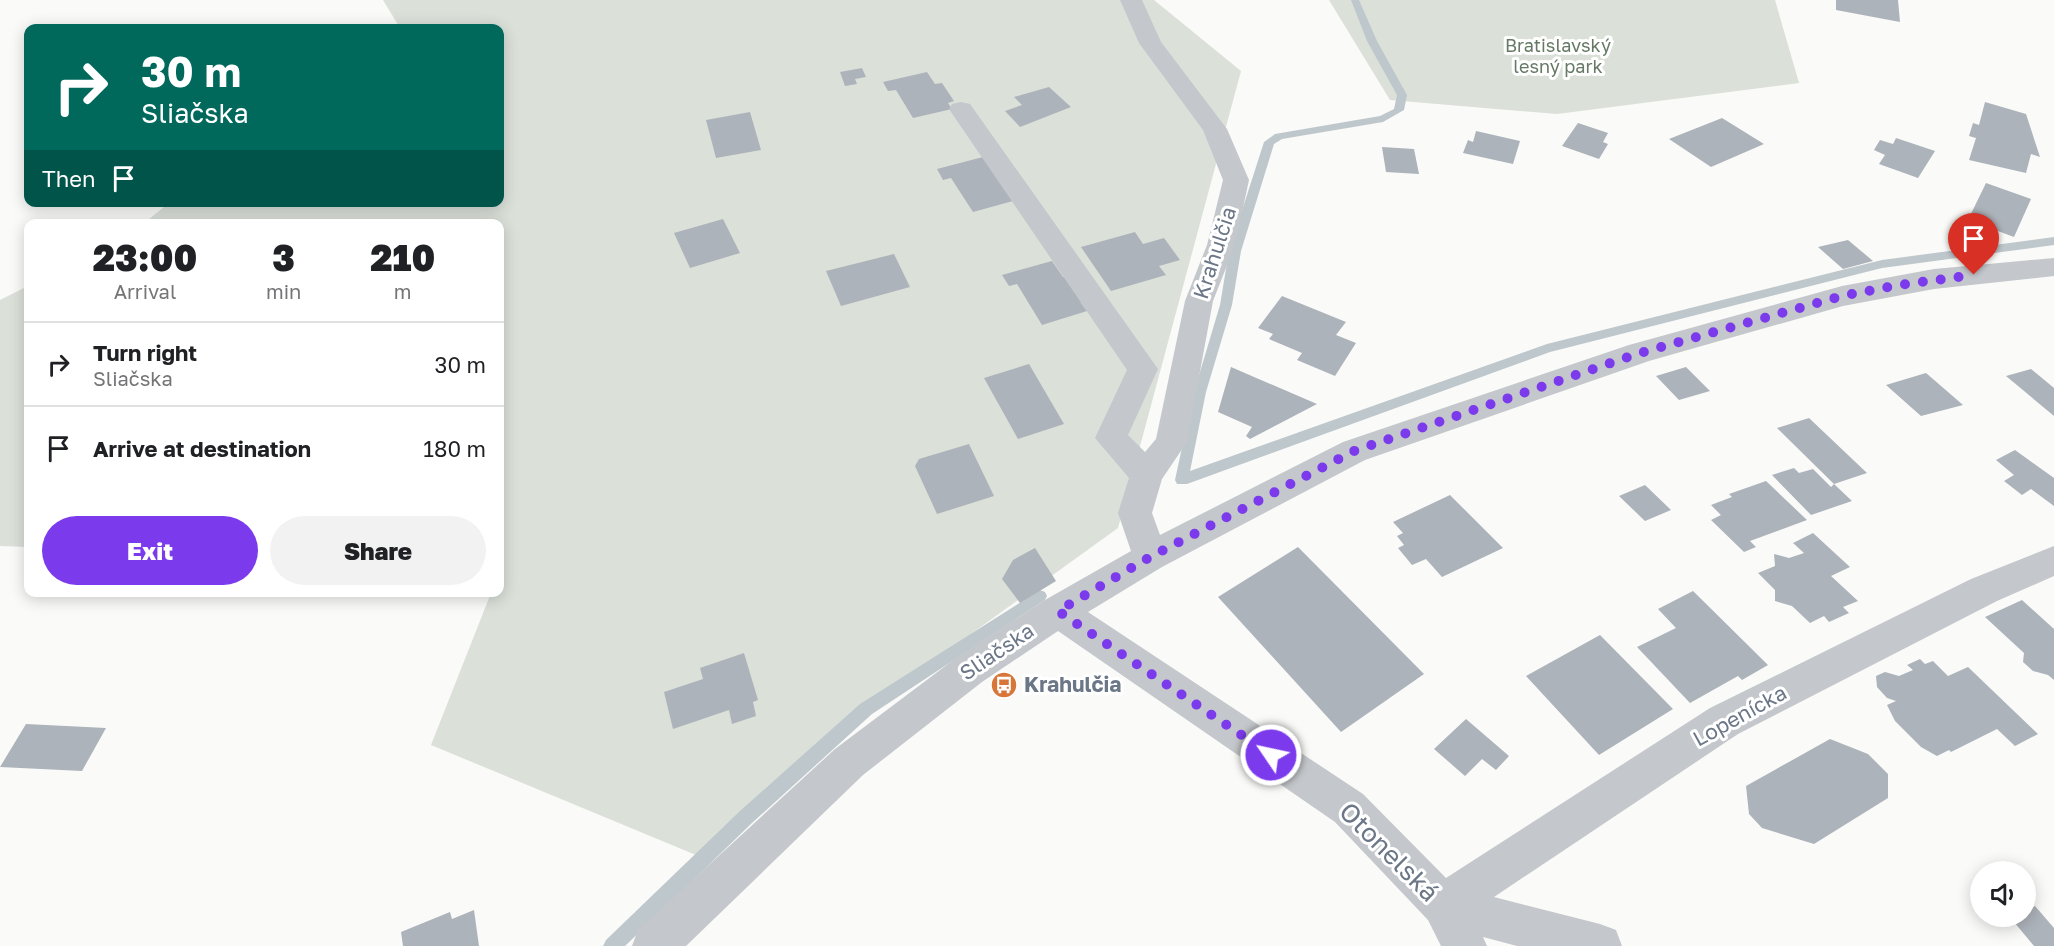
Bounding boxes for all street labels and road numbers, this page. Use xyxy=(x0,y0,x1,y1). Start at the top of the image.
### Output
street label: Krahulčia xyxy=(1187,203,1241,302)
street label: Sliačska xyxy=(954,617,1038,685)
street label: Lopenícka xyxy=(1688,679,1791,751)
street label: Otonelská xyxy=(1333,796,1445,908)

